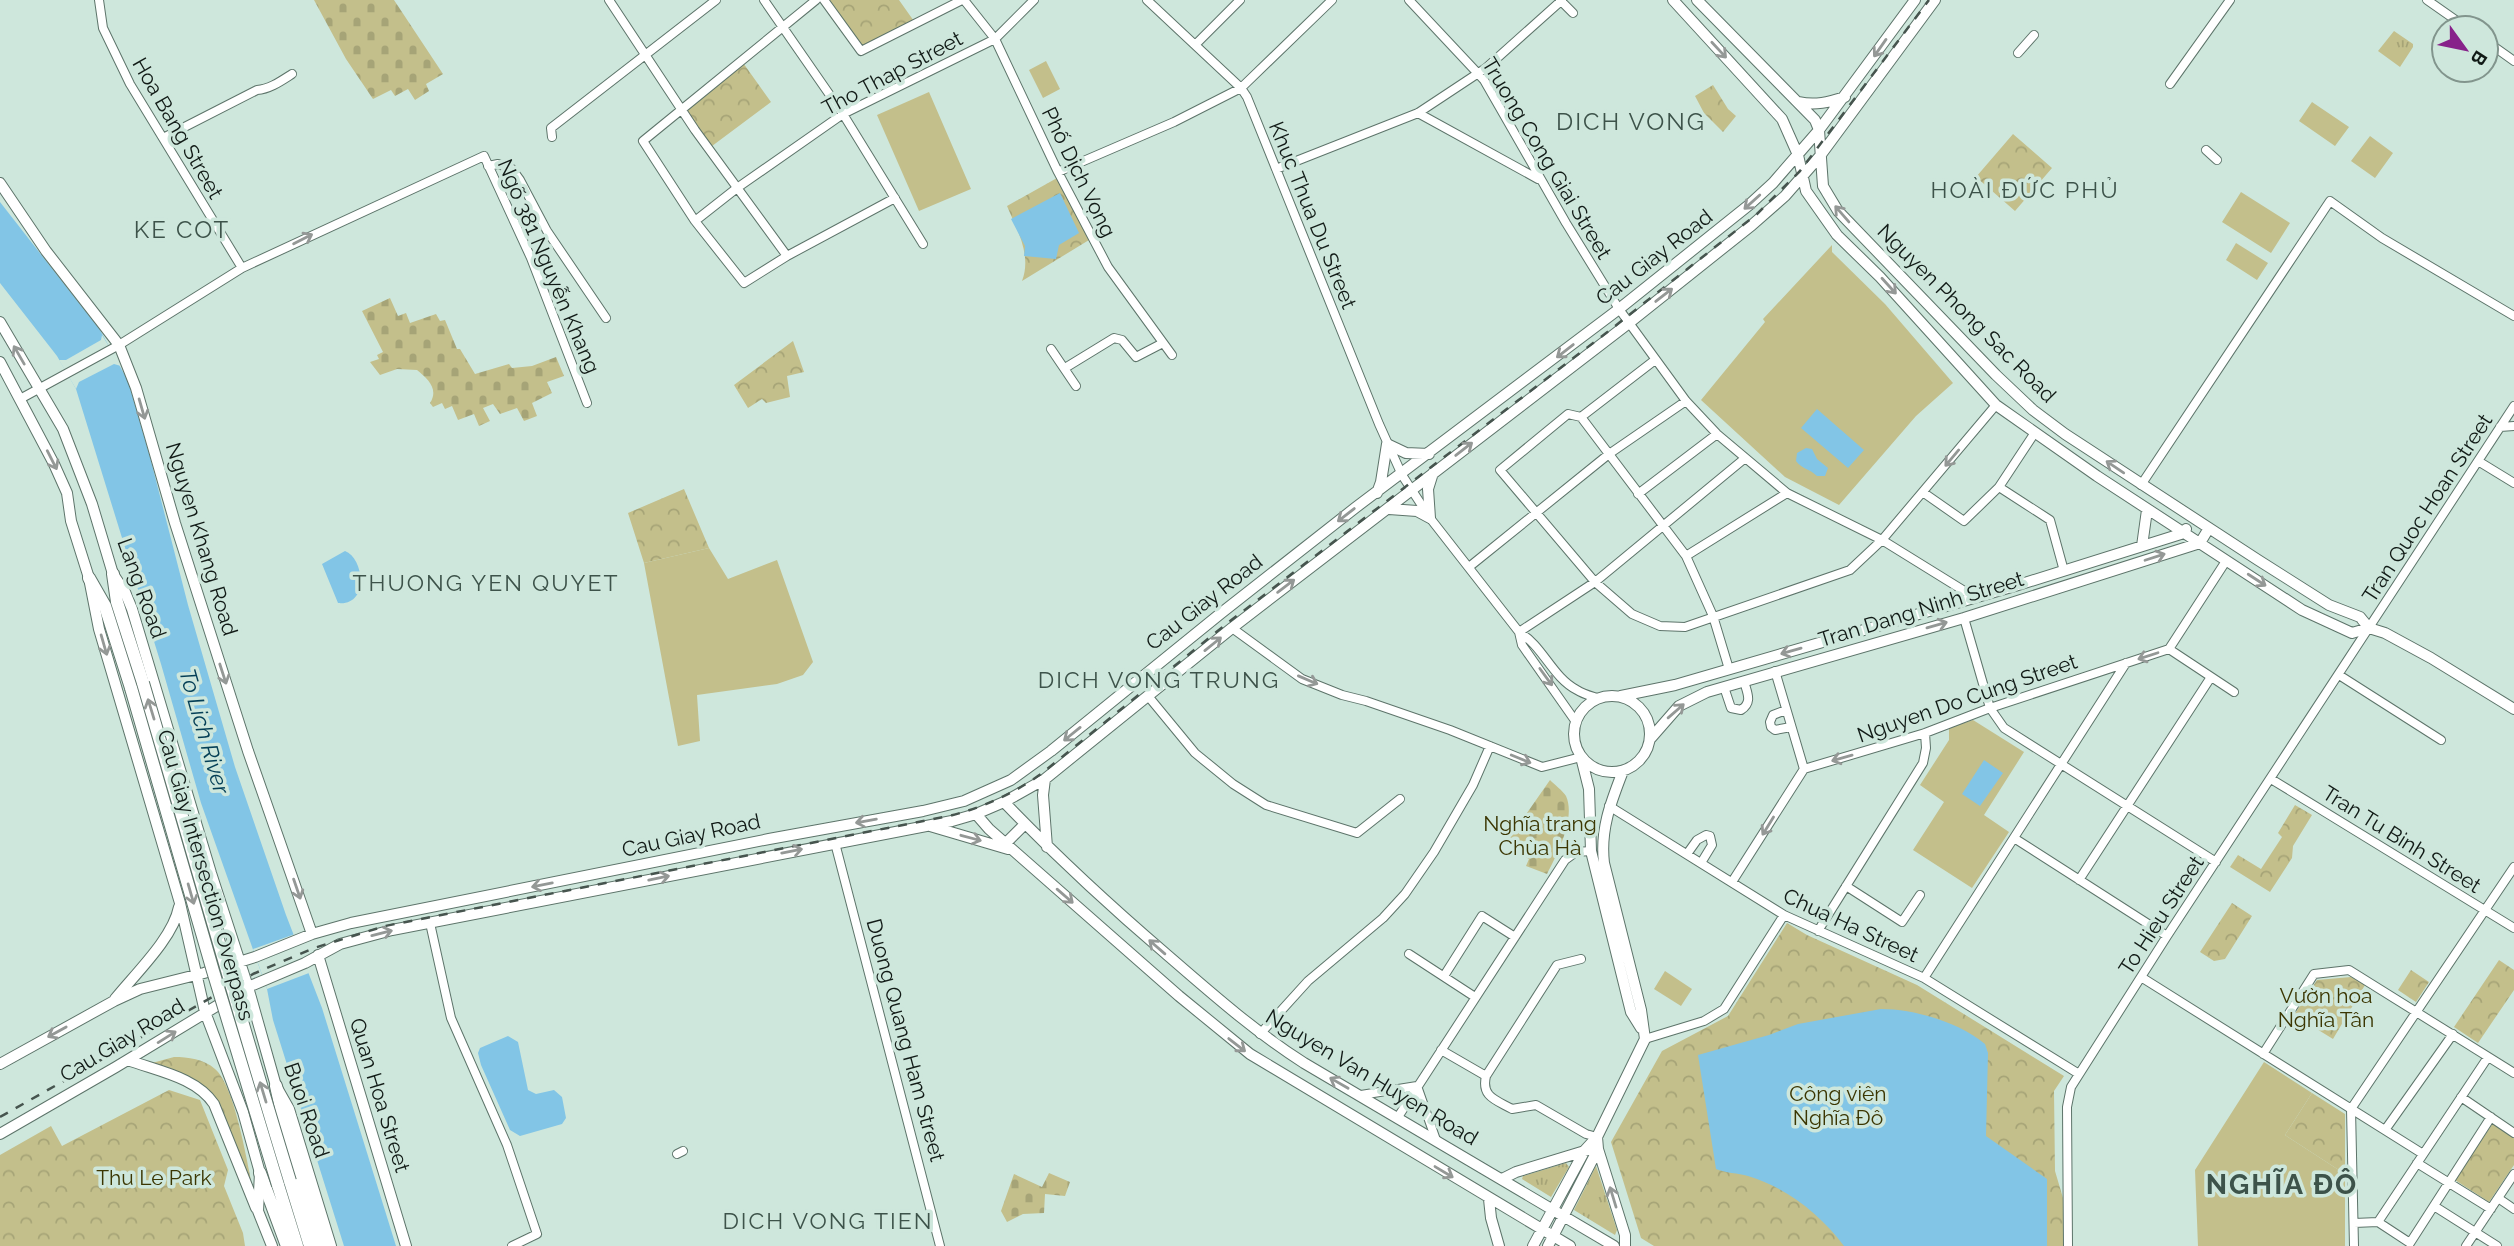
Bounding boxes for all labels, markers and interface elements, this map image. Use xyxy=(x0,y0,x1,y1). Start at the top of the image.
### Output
north arrow xyxy=(2430,14,2500,84)
street label: Tho Thap Street xyxy=(818,26,966,120)
one-way arrow xyxy=(1873,38,1887,57)
one-way arrow xyxy=(1711,41,1728,58)
text: B xyxy=(2466,47,2492,70)
street label: Hoa Bang Street xyxy=(127,53,229,203)
street label: Truong Cong Giai Street xyxy=(1477,53,1617,263)
street label: Phố Dịch Vọng xyxy=(1037,103,1121,241)
district label: DICH VONG xyxy=(1556,107,1706,136)
street label: Khuc Thua Du Street xyxy=(1264,118,1362,312)
street label: Ngõ 381 Nguyễn Khang xyxy=(493,155,605,377)
district label: HOÀI ĐỨC PHỦ xyxy=(1930,176,2120,203)
one-way arrow xyxy=(1744,193,1761,210)
street label: Cau Giay Road xyxy=(1591,204,1717,310)
one-way arrow xyxy=(1834,205,1850,223)
district label: KE COT xyxy=(134,215,230,244)
street label: Nguyen Phong Sac Road xyxy=(1873,219,2061,407)
one-way arrow xyxy=(292,231,313,245)
one-way arrow xyxy=(1880,277,1897,294)
one-way arrow xyxy=(1654,288,1672,303)
one-way arrow xyxy=(1556,343,1575,358)
one-way arrow xyxy=(12,345,25,366)
one-way arrow xyxy=(137,398,150,420)
street label: Tran Quoc Hoan Street xyxy=(2357,409,2497,607)
street label: Nguyen Khang Road xyxy=(161,439,243,639)
one-way arrow xyxy=(1455,442,1473,457)
one-way arrow xyxy=(1945,448,1960,466)
one-way arrow xyxy=(45,449,59,470)
one-way arrow xyxy=(2106,460,2125,475)
one-way arrow xyxy=(1338,508,1356,523)
street label: Lang Road xyxy=(112,535,172,641)
street label: Cau Giay Road xyxy=(1141,549,1267,655)
one-way arrow xyxy=(2143,550,2165,562)
street label: Tran Dang Ninh Street xyxy=(1815,566,2027,652)
district label: THUONG YEN QUYET xyxy=(352,569,620,596)
one-way arrow xyxy=(2247,573,2266,587)
one-way arrow xyxy=(1277,579,1295,594)
one-way arrow xyxy=(1926,618,1948,631)
one-way arrow xyxy=(98,634,111,656)
one-way arrow xyxy=(1203,636,1221,651)
one-way arrow xyxy=(1780,646,1802,659)
street label: Nguyen Do Cung Street xyxy=(1854,649,2080,747)
one-way arrow xyxy=(2137,651,2159,663)
one-way arrow xyxy=(218,662,230,684)
water label: To Lich River xyxy=(174,665,236,798)
district label: DICH VONG TRUNG xyxy=(1038,666,1280,693)
one-way arrow xyxy=(1538,668,1553,686)
one-way arrow xyxy=(1297,674,1319,687)
one-way arrow xyxy=(143,698,156,720)
one-way arrow xyxy=(1667,703,1685,719)
one-way arrow xyxy=(1063,726,1081,742)
street label: Cau Giay Intersection Overpass xyxy=(152,727,260,1023)
one-way arrow xyxy=(1510,753,1532,766)
one-way arrow xyxy=(1831,753,1853,766)
street label: Tran Tu Binh Street xyxy=(2318,780,2486,898)
street label: Cau Giay Road xyxy=(619,808,763,862)
park label: Nghĩa trang Chùa Hà xyxy=(1483,811,1597,860)
one-way arrow xyxy=(855,815,878,828)
one-way arrow xyxy=(1761,815,1775,835)
one-way arrow xyxy=(959,832,981,845)
one-way arrow xyxy=(780,844,803,858)
street label: To Hieu Street xyxy=(2113,851,2209,979)
one-way arrow xyxy=(647,870,670,884)
one-way arrow xyxy=(291,878,304,900)
one-way arrow xyxy=(531,879,554,892)
one-way arrow xyxy=(185,883,198,905)
street label: Chua Ha Street xyxy=(1779,883,1923,967)
one-way arrow xyxy=(1056,888,1074,904)
street label: Duong Quang Ham Street xyxy=(862,916,950,1164)
one-way arrow xyxy=(370,926,393,939)
one-way arrow xyxy=(1149,939,1167,955)
park label: Vườn hoa Nghĩa Tân xyxy=(2278,983,2374,1032)
street label: Cau Giay Road xyxy=(55,993,189,1087)
street label: Nguyen Van Huyen Road xyxy=(1261,1004,1483,1150)
street label: Quan Hoa Street xyxy=(345,1015,415,1175)
one-way arrow xyxy=(47,1025,67,1039)
one-way arrow xyxy=(156,1029,176,1043)
one-way arrow xyxy=(1228,1037,1246,1052)
street label: Buoi Road xyxy=(279,1059,335,1161)
one-way arrow xyxy=(1330,1076,1350,1090)
one-way arrow xyxy=(255,1081,268,1103)
park label: Công viên Nghĩa Đô xyxy=(1789,1081,1887,1130)
park label: Thu Le Park xyxy=(96,1165,212,1190)
one-way arrow xyxy=(1434,1165,1454,1179)
district label: NGHĨA ĐÔ xyxy=(2206,1168,2358,1201)
one-way arrow xyxy=(1606,1187,1618,1209)
district label: DICH VONG TIEN xyxy=(722,1207,934,1234)

